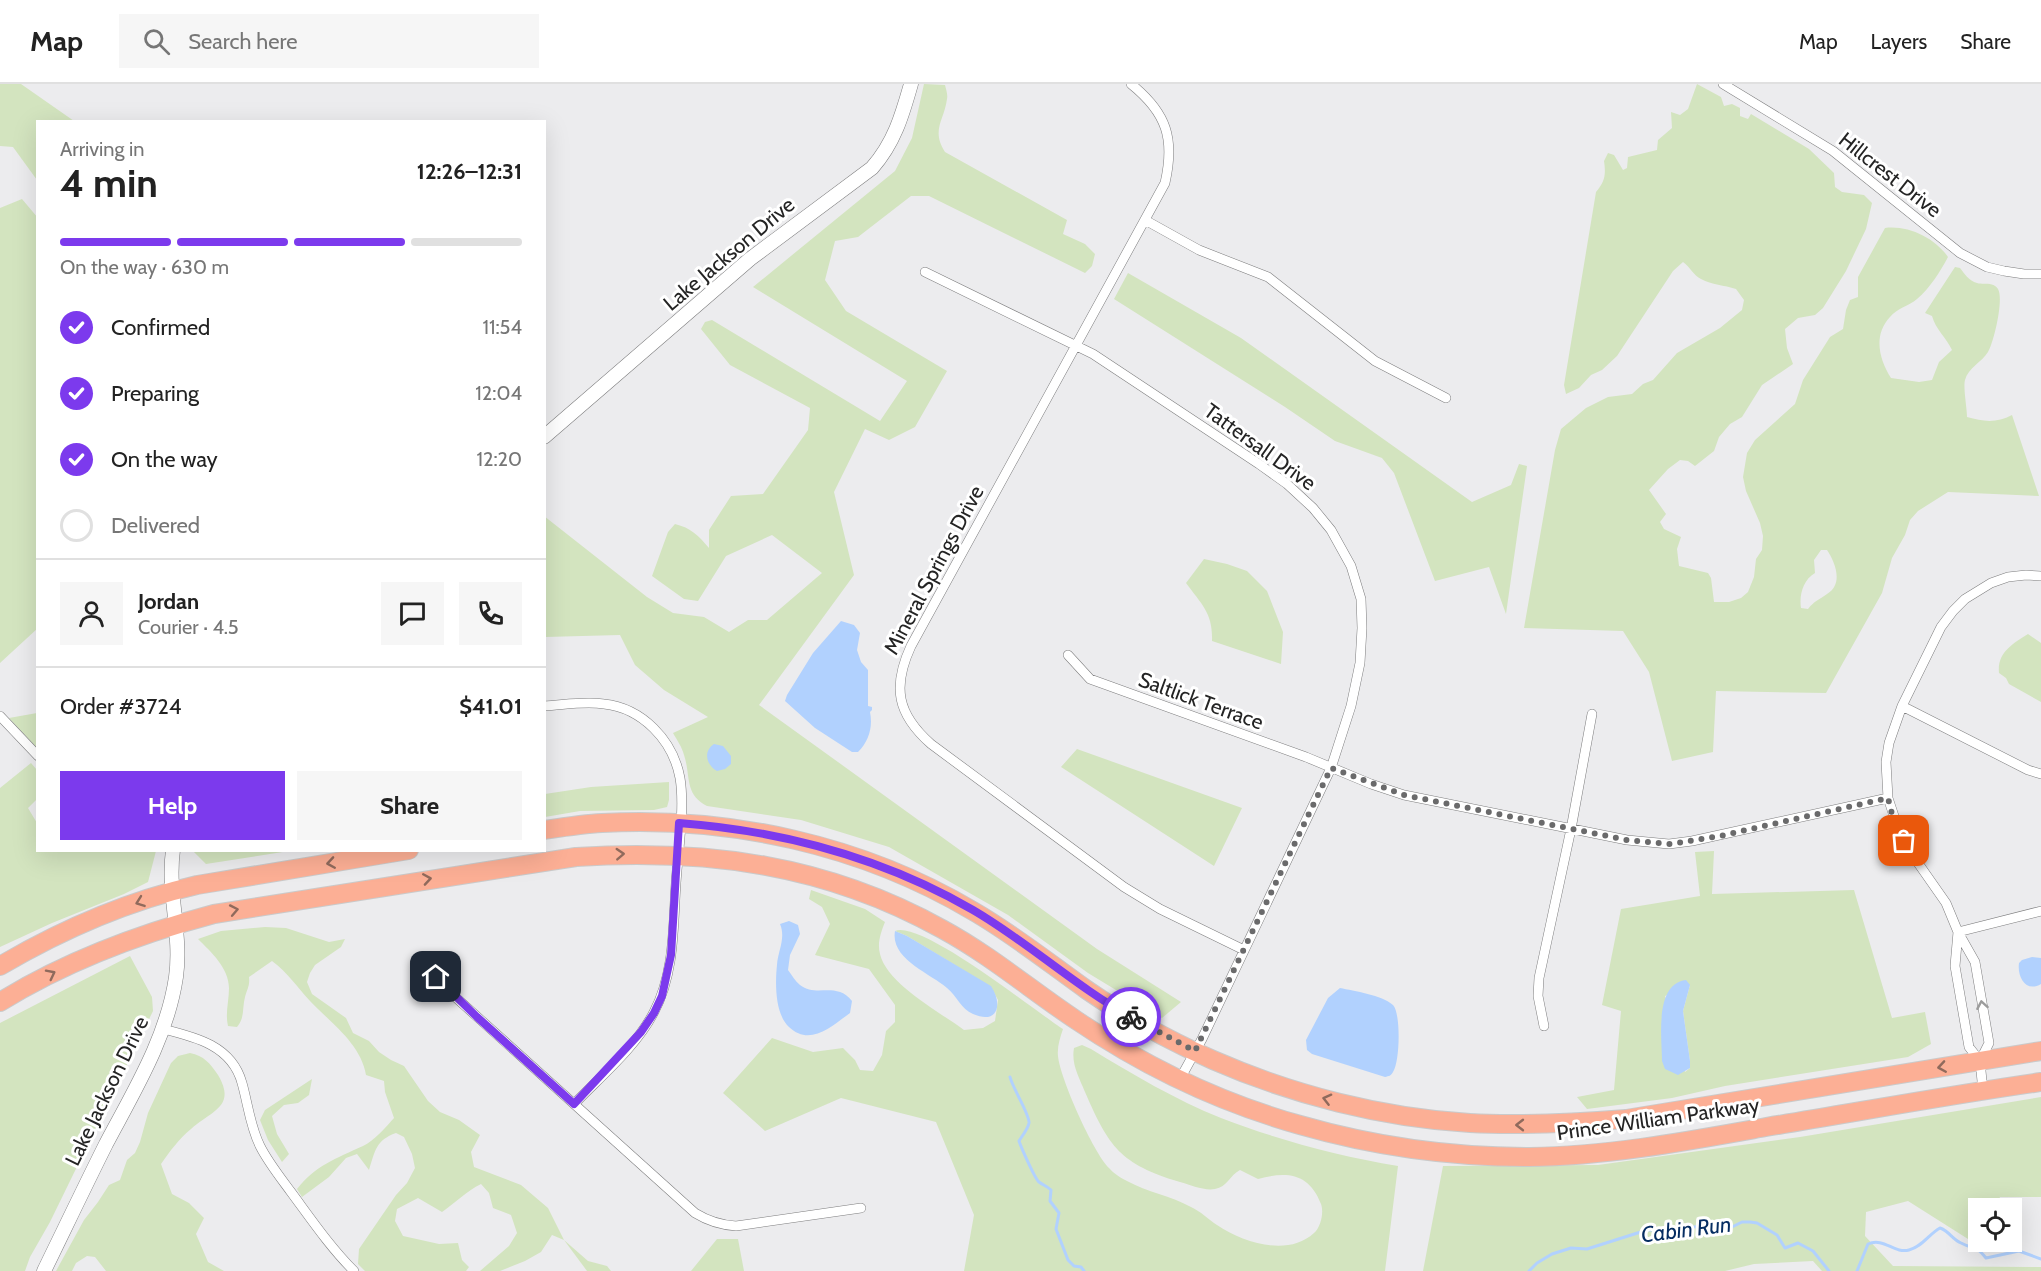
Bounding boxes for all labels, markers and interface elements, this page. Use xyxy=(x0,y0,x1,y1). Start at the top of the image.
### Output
search box xyxy=(119,14,539,68)
text: Map xyxy=(30,24,83,58)
icon: search xyxy=(140,25,173,58)
text: Search here xyxy=(188,28,297,55)
text: Map xyxy=(1799,29,1838,54)
text: Layers xyxy=(1871,29,1927,54)
text: Share xyxy=(1960,29,2011,54)
street label: Hillcrest Drive xyxy=(1834,127,1947,223)
text: Arriving in xyxy=(60,137,144,161)
text: 12:26–12:31 xyxy=(417,158,522,185)
text: 4 min xyxy=(60,159,158,207)
street label: Lake Jackson Drive xyxy=(658,191,799,316)
text: On the way · 630 m xyxy=(60,255,229,279)
icon: check xyxy=(60,311,93,344)
text: Confirmed xyxy=(111,314,210,341)
text: 11:54 xyxy=(482,315,522,339)
icon: check xyxy=(60,377,93,410)
text: Preparing xyxy=(111,380,199,407)
text: 12:04 xyxy=(475,381,522,405)
street label: Tattersall Drive xyxy=(1200,398,1321,496)
icon: check xyxy=(60,443,93,476)
text: On the way xyxy=(111,446,218,473)
text: 12:20 xyxy=(476,447,522,471)
street label: Mineral Springs Drive xyxy=(878,481,989,658)
text: Delivered xyxy=(111,512,200,539)
button: person xyxy=(60,582,123,645)
button: chat xyxy=(381,582,444,645)
button: phone xyxy=(459,582,522,645)
text: Jordan xyxy=(138,588,199,615)
text: Courier · 4.5 xyxy=(138,615,239,639)
street label: Saltlick Terrace xyxy=(1135,666,1267,735)
text: Order #3724 xyxy=(60,693,182,720)
text: $41.01 xyxy=(459,693,522,720)
button: Help xyxy=(60,771,285,840)
button: Share xyxy=(297,771,522,840)
pin xyxy=(1878,815,1929,866)
icon: bag xyxy=(1887,824,1920,857)
one-way arrow xyxy=(616,848,625,861)
one-way arrow xyxy=(326,856,336,869)
one-way arrow xyxy=(422,874,432,886)
one-way arrow xyxy=(135,894,146,907)
one-way arrow xyxy=(229,904,239,917)
pin xyxy=(410,951,461,1002)
icon: home xyxy=(419,960,452,993)
one-way arrow xyxy=(45,970,55,981)
courier xyxy=(1101,987,1161,1047)
one-way arrow xyxy=(1976,1000,1989,1010)
icon: bike xyxy=(1115,1001,1148,1034)
street label: Lake Jackson Drive xyxy=(60,1012,154,1170)
one-way arrow xyxy=(1937,1060,1946,1072)
street label: Prince William Parkway xyxy=(1555,1092,1761,1145)
one-way arrow xyxy=(1323,1094,1333,1107)
one-way arrow xyxy=(1516,1118,1525,1131)
map controls xyxy=(1968,1198,2022,1252)
button: locate xyxy=(1968,1198,2022,1252)
water label: Cabin Run xyxy=(1639,1211,1733,1248)

